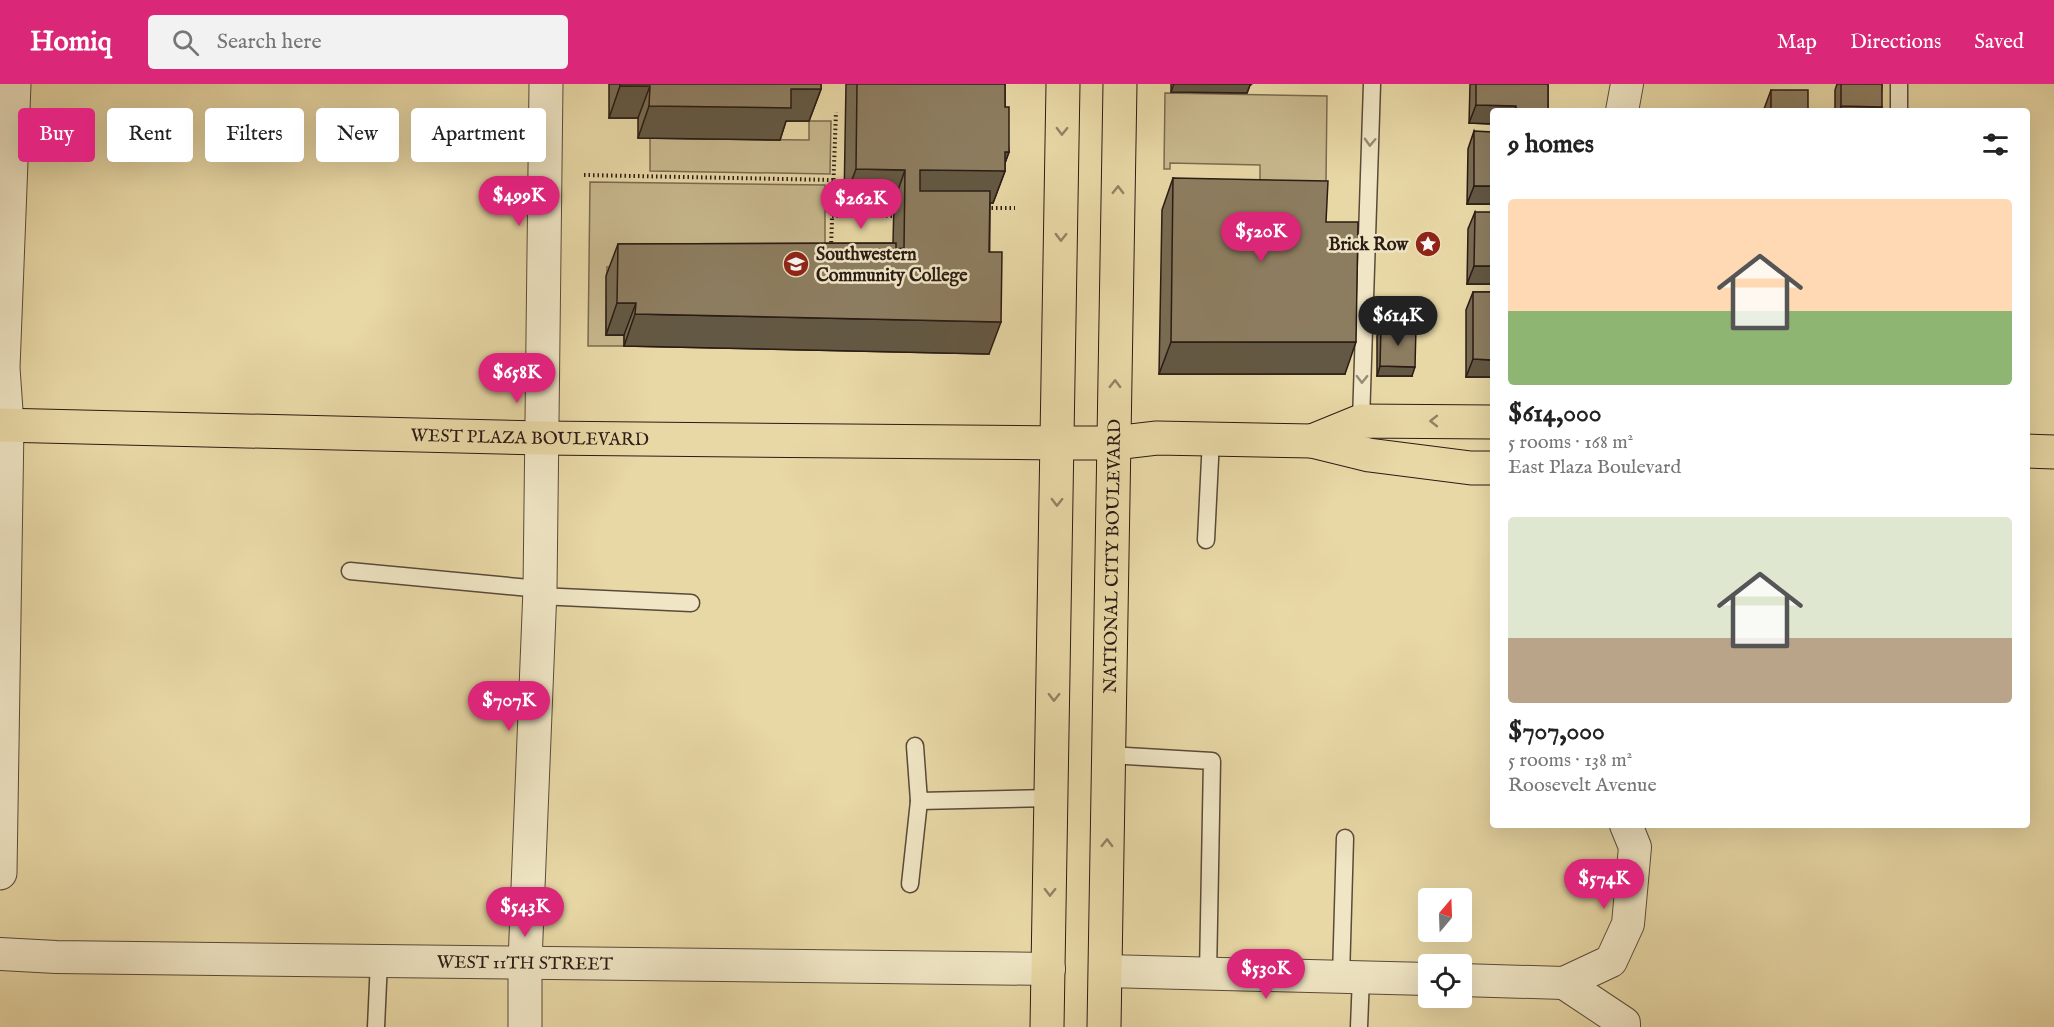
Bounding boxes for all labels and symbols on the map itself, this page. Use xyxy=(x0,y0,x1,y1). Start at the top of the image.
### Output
one-way arrow xyxy=(1056,127,1068,136)
one-way arrow xyxy=(1363,138,1376,147)
pin: $499K xyxy=(477,176,561,227)
pin: $262K xyxy=(819,179,903,230)
one-way arrow xyxy=(1112,185,1124,194)
pin: $520K xyxy=(1219,212,1303,263)
place icon: Brick Row xyxy=(1413,229,1443,259)
one-way arrow xyxy=(1055,233,1067,242)
place label: Brick Row xyxy=(1329,234,1409,257)
place label: Southwestern Community College xyxy=(816,244,968,288)
school or university icon: Southwestern Community College xyxy=(781,249,811,279)
pin: $614K xyxy=(1356,296,1440,347)
pin: $658K xyxy=(475,353,559,404)
one-way arrow xyxy=(1356,375,1368,384)
one-way arrow xyxy=(1109,380,1121,389)
one-way arrow xyxy=(1430,415,1439,427)
street label: NATIONAL CITY BOULEVARD xyxy=(1100,419,1127,694)
street label: WEST PLAZA BOULEVARD xyxy=(410,425,649,452)
one-way arrow xyxy=(1051,497,1063,506)
pin: $707K xyxy=(467,681,551,732)
one-way arrow xyxy=(1047,692,1060,701)
one-way arrow xyxy=(1101,838,1113,847)
pin: $574K xyxy=(1562,859,1646,910)
pin: $543K xyxy=(483,887,567,938)
one-way arrow xyxy=(1044,887,1056,896)
north arrow xyxy=(1418,888,1472,942)
pin: $530K xyxy=(1224,949,1308,1000)
street label: WEST 11TH STREET xyxy=(437,952,613,977)

